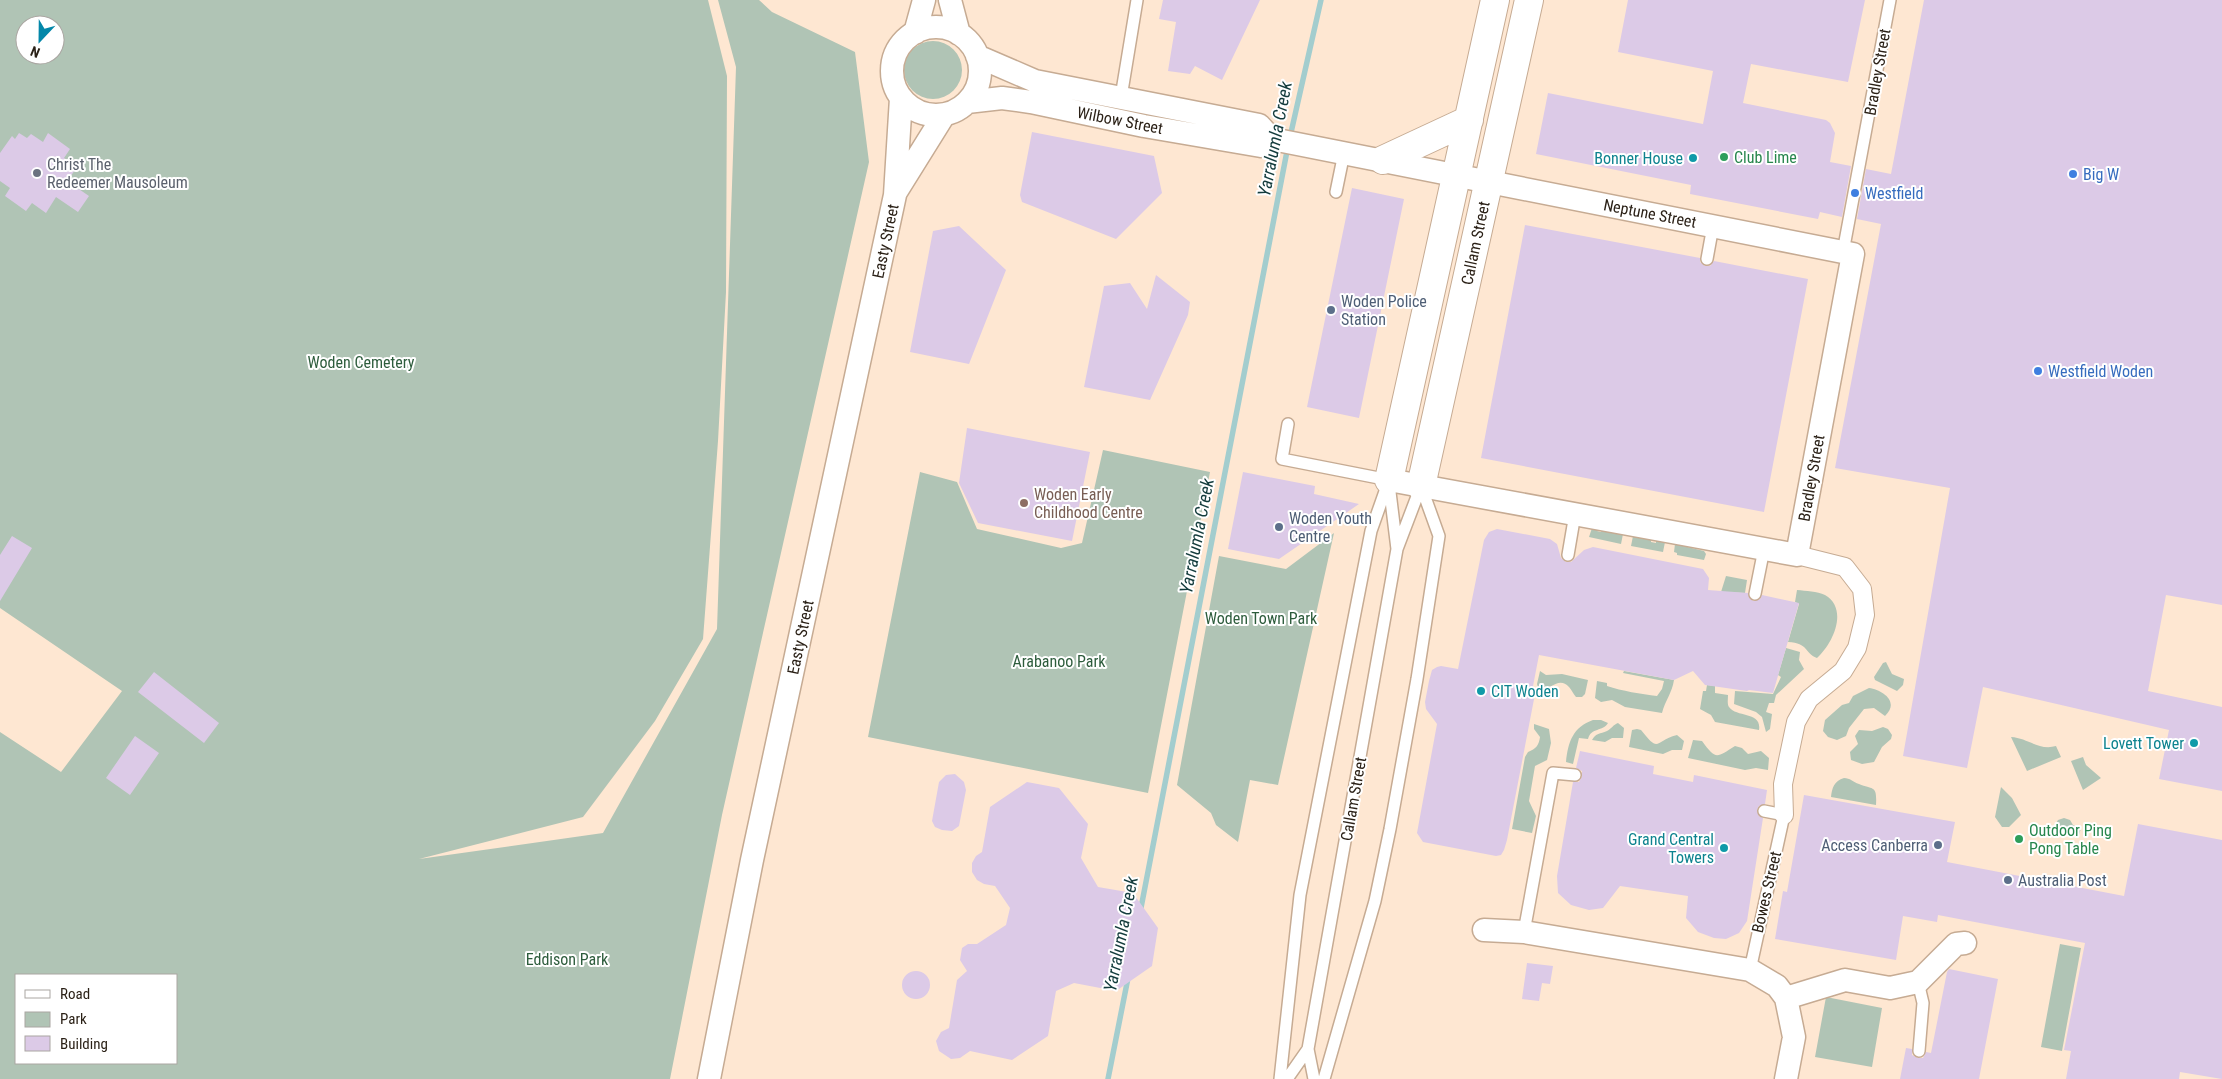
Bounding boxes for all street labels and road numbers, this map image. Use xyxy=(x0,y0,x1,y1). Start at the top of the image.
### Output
street label: Bradley Street xyxy=(1861,27,1895,117)
street label: Wilbow Street xyxy=(1075,103,1165,138)
street label: Neptune Street xyxy=(1602,195,1698,232)
street label: Callam Street xyxy=(1457,199,1494,287)
street label: Easty Street xyxy=(868,202,903,280)
street label: Bradley Street xyxy=(1795,433,1829,523)
street label: Easty Street xyxy=(783,598,818,676)
street label: Callam Street xyxy=(1337,755,1370,843)
street label: Bowes Street xyxy=(1748,849,1785,935)

